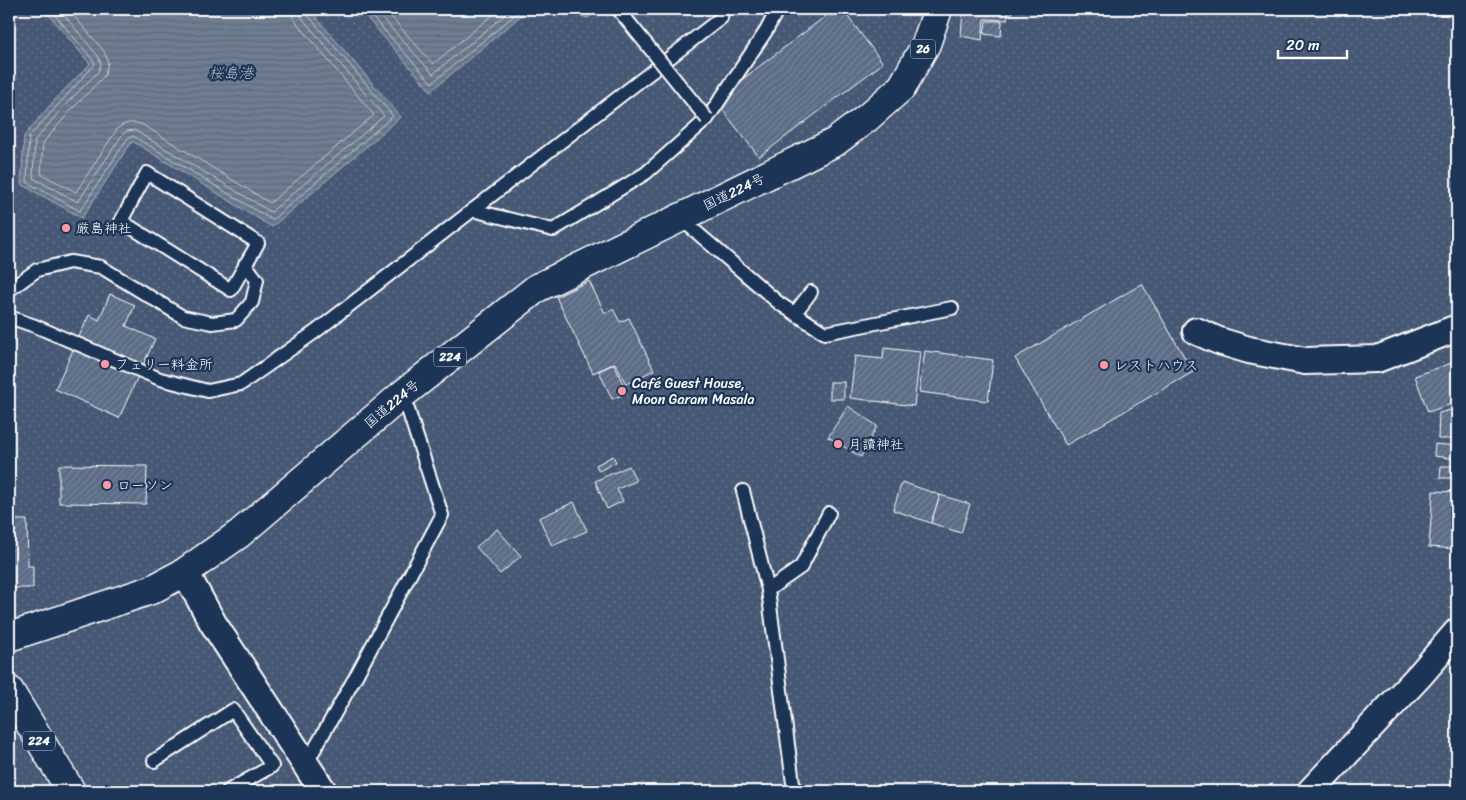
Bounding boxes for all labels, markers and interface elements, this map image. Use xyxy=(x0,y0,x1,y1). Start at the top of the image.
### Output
scale bar xyxy=(1278,28,1347,60)
text: 20 m xyxy=(1286,32,1320,58)
road number: 26 xyxy=(910,40,936,59)
water label: 桜島港 xyxy=(208,60,254,86)
street label: 国道224号 xyxy=(698,166,770,218)
place label: 厳島神社 xyxy=(76,216,132,241)
marker: 厳島神社 xyxy=(60,222,72,234)
road number: 224 xyxy=(434,348,466,367)
place label: フェリー料金所 xyxy=(115,352,213,377)
place label: レストハウス xyxy=(1114,353,1198,378)
marker: フェリー料金所 xyxy=(99,358,111,370)
marker: レストハウス xyxy=(1098,359,1110,371)
place label: Café Guest House, Moon Garam Masala xyxy=(632,371,755,412)
street label: 国道224号 xyxy=(358,373,426,435)
marker: Café Guest House, Moon Garam Masala xyxy=(616,385,628,397)
place label: 月讀神社 xyxy=(848,432,904,457)
marker: 月讀神社 xyxy=(832,438,844,450)
place label: ローソン xyxy=(117,473,173,498)
marker: ローソン xyxy=(101,479,113,491)
road number: 224 xyxy=(23,731,55,750)

